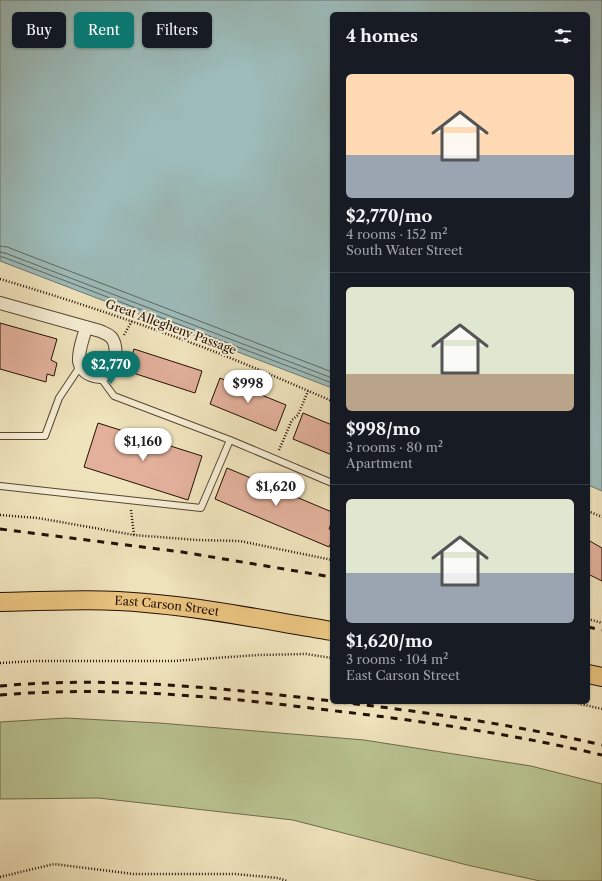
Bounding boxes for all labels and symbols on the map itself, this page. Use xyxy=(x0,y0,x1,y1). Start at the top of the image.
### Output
street label: Great Allegheny Passage xyxy=(104,296,239,357)
pin: $2,770 xyxy=(78,351,144,385)
pin: $998 xyxy=(224,370,272,404)
pin: $1,160 xyxy=(110,428,176,462)
pin: $1,620 xyxy=(243,473,309,507)
street label: East Carson Street xyxy=(114,593,221,619)

